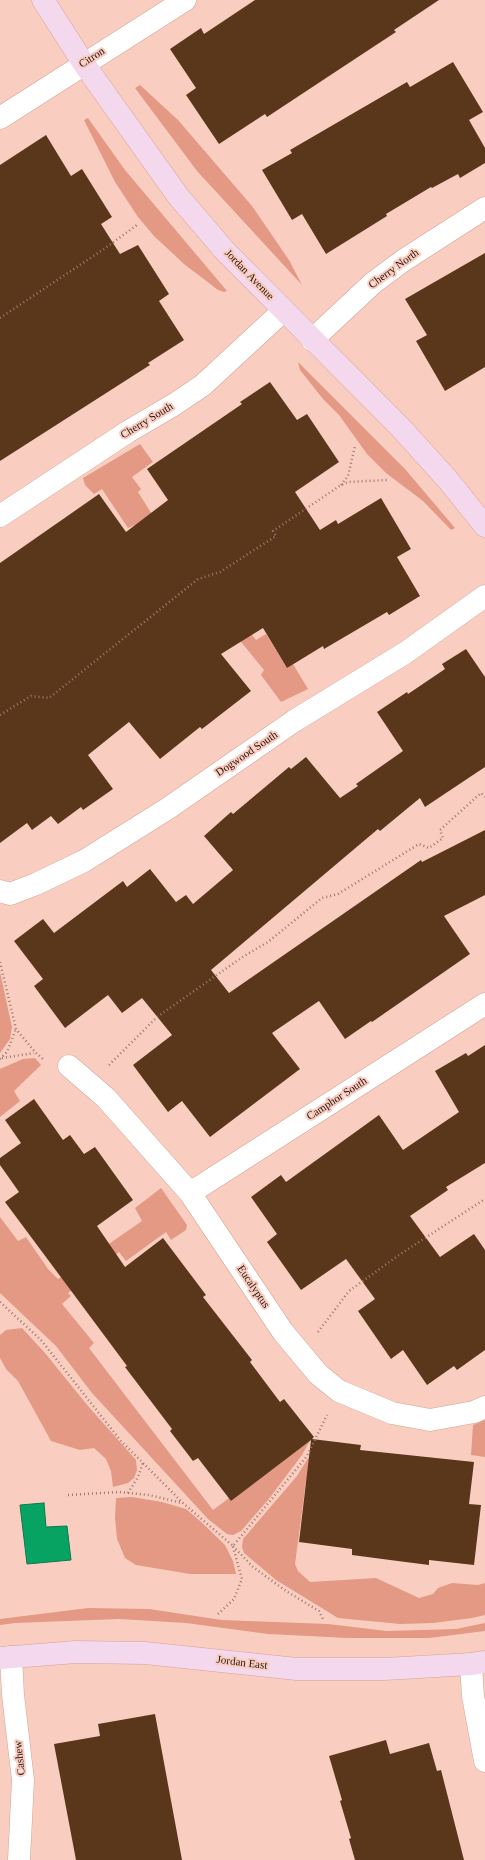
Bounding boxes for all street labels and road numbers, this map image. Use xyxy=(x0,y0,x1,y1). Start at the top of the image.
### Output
street label: Citron xyxy=(77,45,107,71)
street label: Cherry North xyxy=(366,246,422,292)
street label: Jordan Avenue xyxy=(222,247,276,303)
street label: Cherry South xyxy=(118,400,176,442)
street label: Dogwood South xyxy=(214,728,280,780)
street label: Camphor South xyxy=(304,1075,370,1123)
street label: Eucalyptus xyxy=(234,1263,272,1311)
street label: Jordan East xyxy=(216,1653,268,1673)
street label: Cashew xyxy=(12,1740,28,1776)

